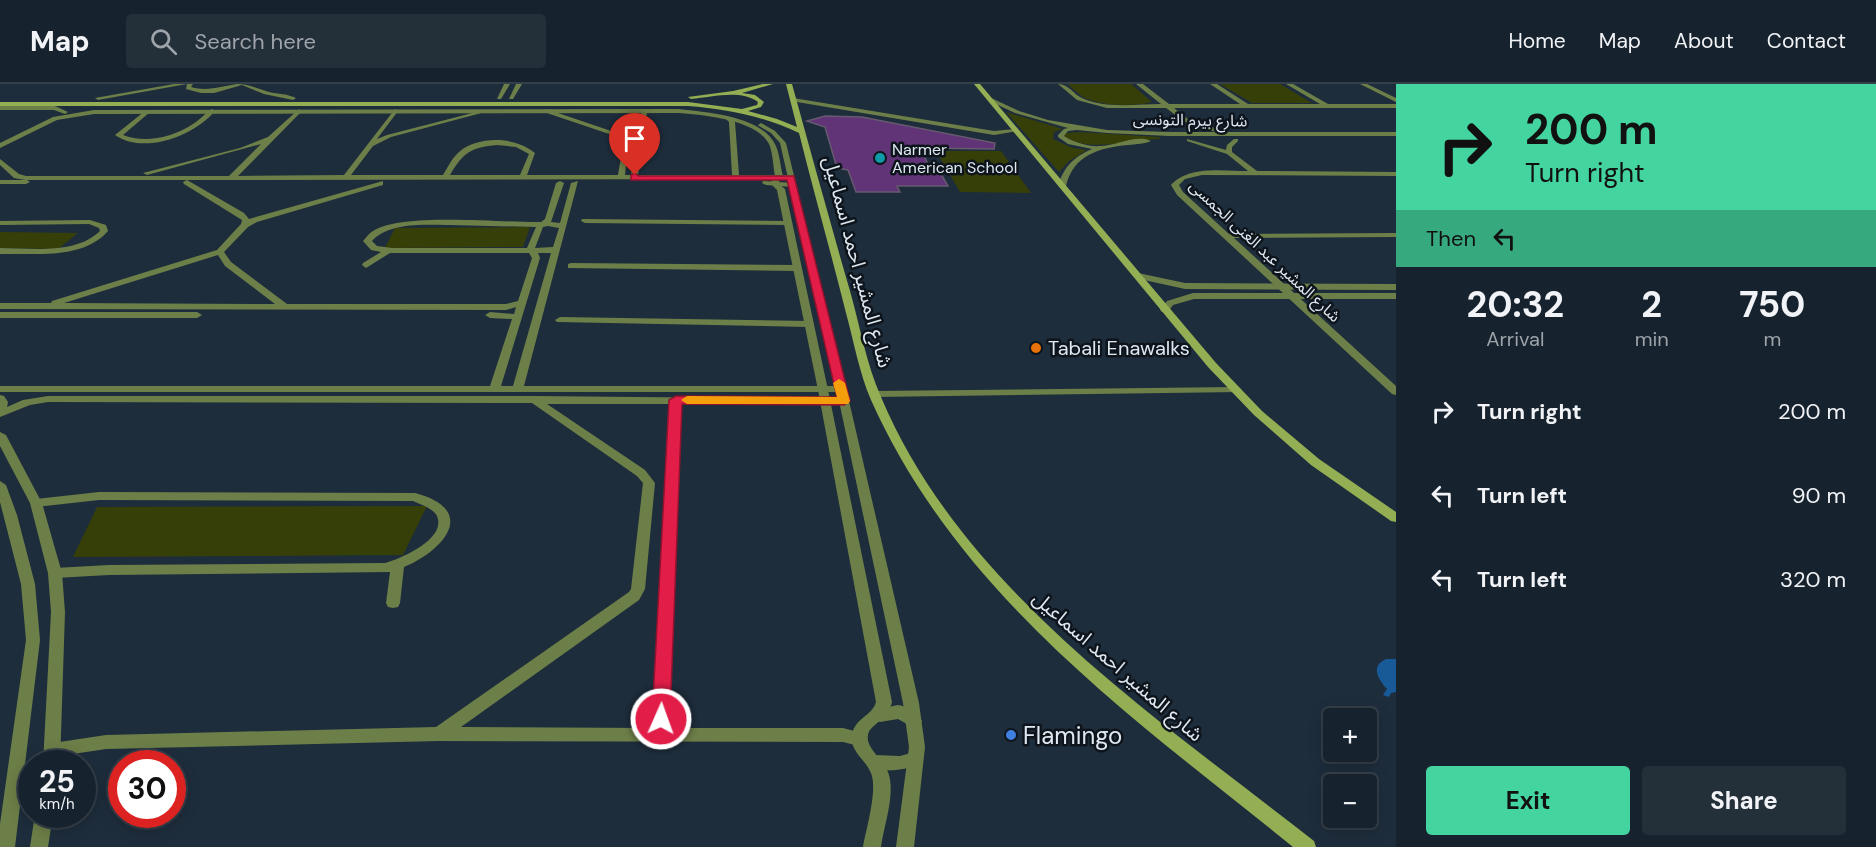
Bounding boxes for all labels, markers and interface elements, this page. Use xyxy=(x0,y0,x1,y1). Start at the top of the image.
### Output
search box xyxy=(126,14,546,68)
text: Map xyxy=(30,23,90,60)
icon: search xyxy=(147,25,180,58)
text: Search here xyxy=(195,27,316,56)
text: Home xyxy=(1508,27,1566,55)
text: Map xyxy=(1599,27,1641,55)
text: About xyxy=(1674,27,1734,55)
text: Contact xyxy=(1767,27,1846,55)
text: 200 m xyxy=(1525,102,1658,157)
icon: right xyxy=(1426,108,1504,186)
street label: شارع بيرم التونسى xyxy=(1133,109,1247,133)
pin xyxy=(609,113,660,175)
icon: arrive xyxy=(618,122,651,155)
place label: Narmer American School xyxy=(892,139,1017,178)
marker: Narmer American School xyxy=(873,151,887,165)
street label: شارع المشير احمد اسماعيل xyxy=(815,154,899,371)
text: Turn right xyxy=(1525,155,1645,190)
street label: شارع المشير عبد الغنى الجمسى xyxy=(1183,175,1345,328)
icon: left xyxy=(1488,222,1521,255)
text: Then xyxy=(1426,224,1476,253)
text: 20:32 xyxy=(1467,281,1564,328)
text: 2 xyxy=(1641,281,1662,328)
text: 750 xyxy=(1739,281,1805,328)
text: Arrival xyxy=(1486,326,1544,352)
text: min xyxy=(1635,326,1669,352)
text: m xyxy=(1763,326,1781,352)
place label: Tabali Enawalks xyxy=(1048,335,1190,361)
marker: Tabali Enawalks xyxy=(1029,341,1043,355)
icon: right xyxy=(1426,395,1459,428)
text: Turn right xyxy=(1477,397,1582,426)
text: 200 m xyxy=(1778,397,1846,426)
icon: left xyxy=(1426,479,1459,512)
text: Turn left xyxy=(1477,481,1567,510)
text: 90 m xyxy=(1792,481,1846,510)
icon: left xyxy=(1426,563,1459,596)
text: Turn left xyxy=(1477,565,1567,594)
text: 320 m xyxy=(1780,565,1846,594)
street label: شارع المشير احمد اسماعيل xyxy=(1026,585,1209,749)
position arrow xyxy=(629,687,693,751)
map controls xyxy=(1323,708,1377,828)
button: + xyxy=(1323,708,1377,762)
place label: Flamingo xyxy=(1023,720,1122,751)
marker: Flamingo xyxy=(1004,728,1018,742)
speed limit sign: 30 xyxy=(108,750,186,828)
text: 25 xyxy=(39,762,75,801)
button: Exit xyxy=(1426,766,1630,835)
button: Share xyxy=(1642,766,1846,835)
button: − xyxy=(1323,774,1377,828)
text: km/h xyxy=(39,794,75,814)

